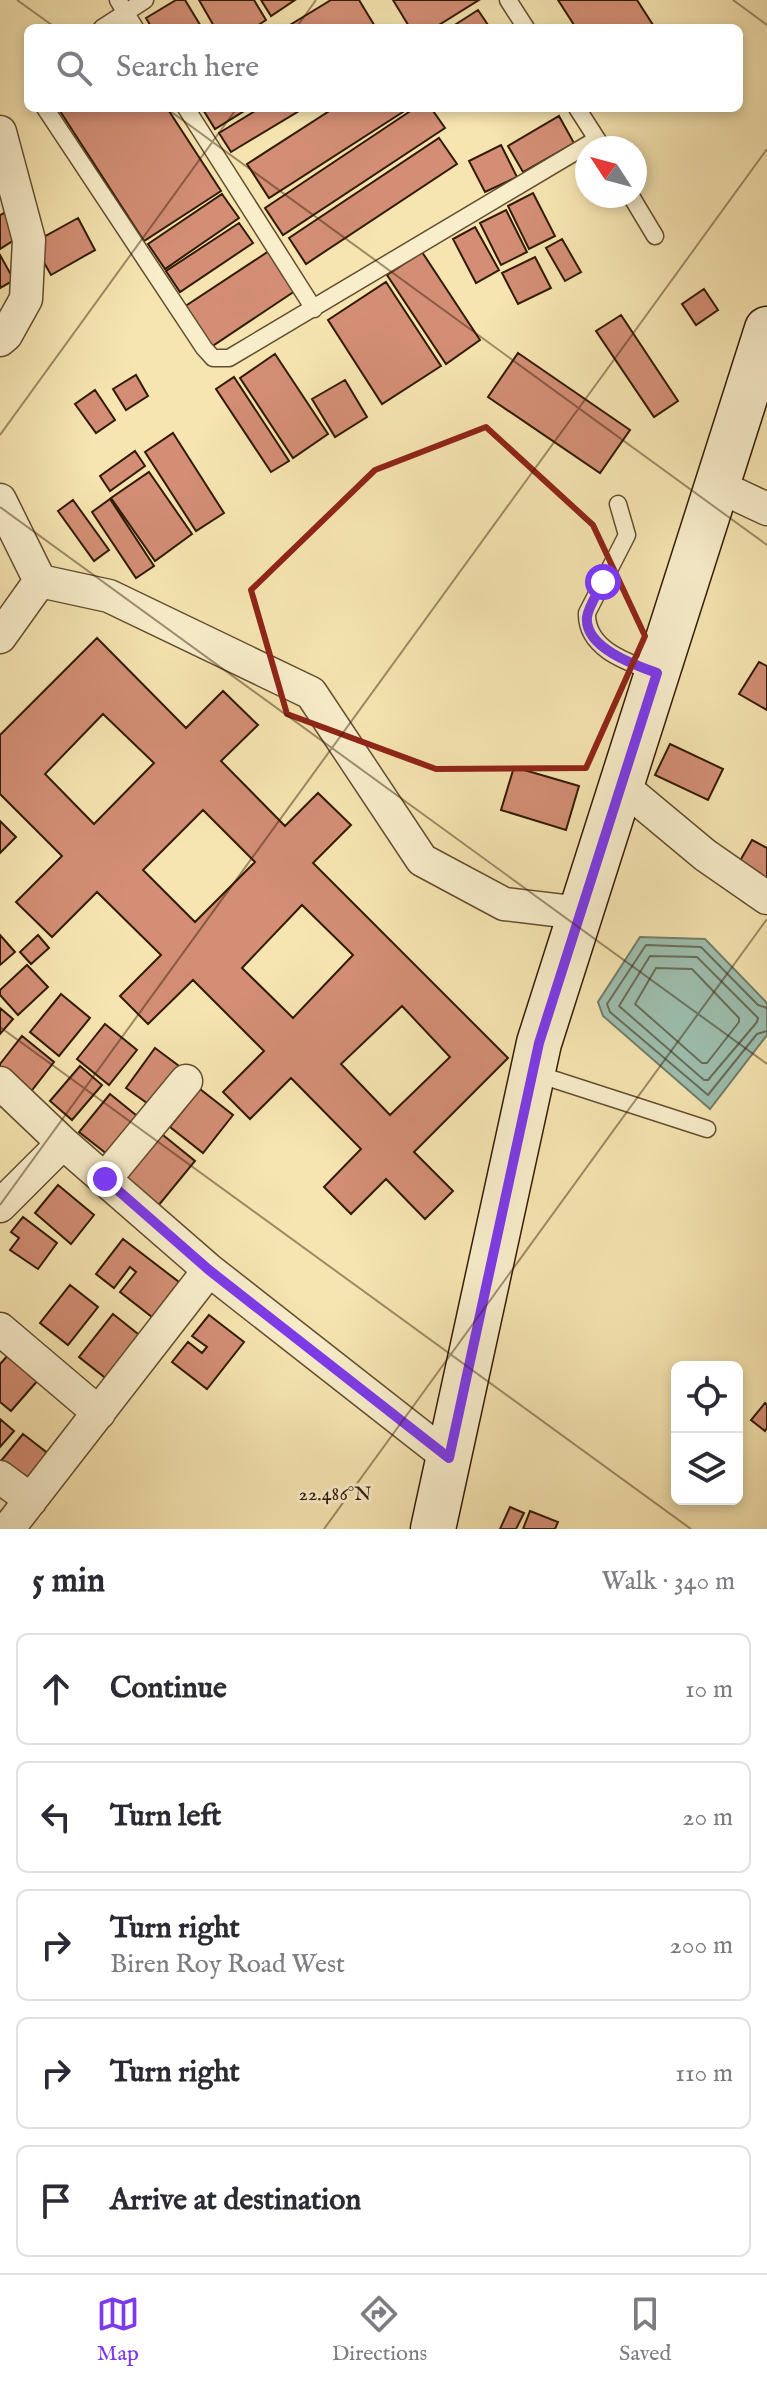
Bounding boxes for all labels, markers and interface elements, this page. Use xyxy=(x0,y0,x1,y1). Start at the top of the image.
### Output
search box xyxy=(24,24,743,112)
icon: search xyxy=(52,46,96,90)
text: Search here xyxy=(116,49,259,87)
north arrow xyxy=(575,136,647,208)
route start xyxy=(585,564,621,600)
route end xyxy=(87,1161,123,1197)
map controls xyxy=(671,1361,743,1505)
button: locate xyxy=(671,1361,743,1433)
button: layers xyxy=(671,1433,743,1505)
text: 22.486°N xyxy=(299,1482,371,1507)
text: 5 min xyxy=(32,1560,105,1603)
text: Walk · 340 m xyxy=(601,1565,735,1598)
icon: ahead xyxy=(34,1667,78,1711)
text: Continue xyxy=(110,1670,227,1708)
text: 10 m xyxy=(685,1673,733,1706)
icon: left xyxy=(34,1795,78,1839)
text: Turn left xyxy=(110,1798,221,1836)
text: 20 m xyxy=(682,1801,733,1834)
text: Turn right xyxy=(110,1910,240,1948)
icon: right xyxy=(34,1923,78,1967)
text: 200 m xyxy=(669,1929,733,1962)
text: Biren Roy Road West xyxy=(110,1948,345,1981)
icon: right xyxy=(34,2051,78,2095)
text: Turn right xyxy=(110,2054,240,2092)
text: 110 m xyxy=(675,2057,733,2090)
icon: arrive xyxy=(34,2179,78,2223)
text: Arrive at destination xyxy=(110,2182,361,2220)
tab: Map xyxy=(96,2292,140,2368)
tab: Directions xyxy=(332,2292,427,2368)
tab: Saved xyxy=(619,2292,671,2368)

